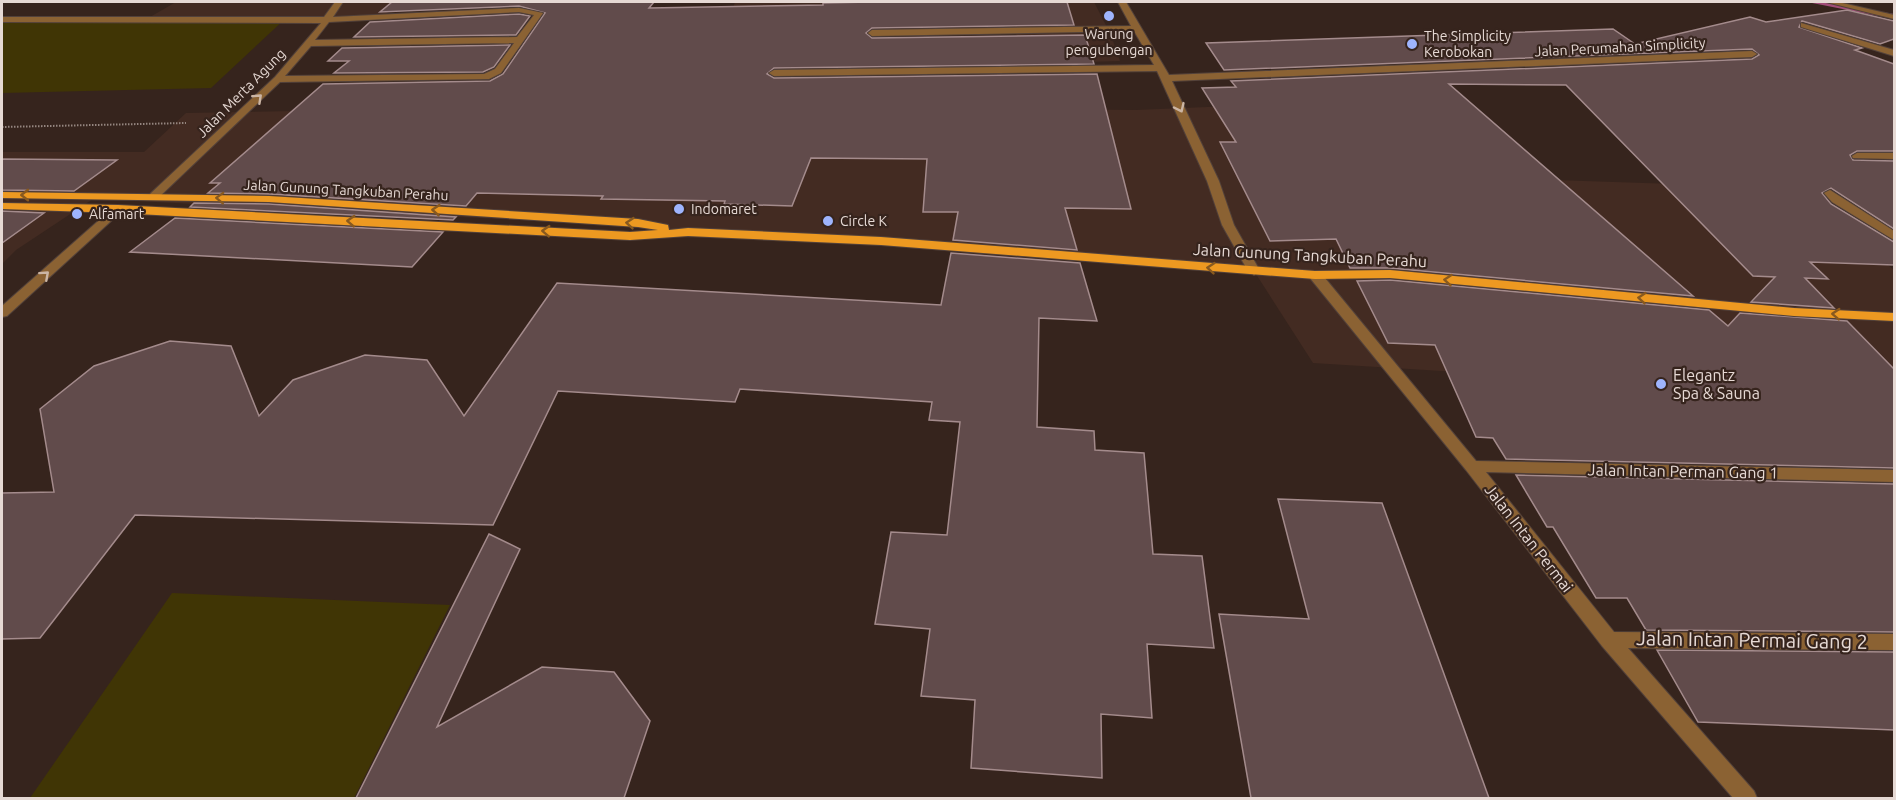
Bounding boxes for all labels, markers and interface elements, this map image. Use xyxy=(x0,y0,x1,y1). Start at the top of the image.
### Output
marker: Warung pengubengan xyxy=(1102,9,1116,23)
place label: Warung pengubengan xyxy=(1065,26,1153,58)
place label: The Simplicity Kerobokan xyxy=(1424,28,1511,60)
street label: Jalan Perumahan Simplicity xyxy=(1534,35,1706,59)
marker: The Simplicity Kerobokan xyxy=(1405,37,1419,51)
street label: Jalan Merta Agung xyxy=(193,45,289,141)
one-way arrow xyxy=(250,95,261,106)
one-way arrow xyxy=(1173,102,1185,113)
street label: Jalan Gunung Tangkuban Perahu xyxy=(243,177,449,203)
one-way arrow xyxy=(21,189,30,201)
one-way arrow xyxy=(216,191,225,204)
place label: Indomaret xyxy=(691,201,757,217)
marker: Indomaret xyxy=(672,202,686,216)
one-way arrow xyxy=(431,203,440,216)
place label: Alfamart xyxy=(89,206,145,222)
marker: Alfamart xyxy=(70,207,84,221)
place label: Circle K xyxy=(840,213,887,229)
one-way arrow xyxy=(346,214,355,227)
marker: Circle K xyxy=(821,214,835,228)
one-way arrow xyxy=(626,217,635,230)
one-way arrow xyxy=(541,225,550,238)
street label: Jalan Gunung Tangkuban Perahu xyxy=(1192,240,1428,270)
one-way arrow xyxy=(1207,261,1216,274)
one-way arrow xyxy=(39,271,49,282)
one-way arrow xyxy=(1443,274,1452,287)
one-way arrow xyxy=(1637,292,1646,305)
one-way arrow xyxy=(1832,307,1841,320)
place label: Elegantz Spa & Sauna xyxy=(1673,366,1760,402)
marker: Elegantz Spa & Sauna xyxy=(1654,377,1668,391)
street label: Jalan Intan Perman Gang 1 xyxy=(1588,460,1778,482)
street label: Jalan Intan Permai xyxy=(1481,480,1577,596)
street label: Jalan Intan Permai Gang 2 xyxy=(1636,626,1868,653)

